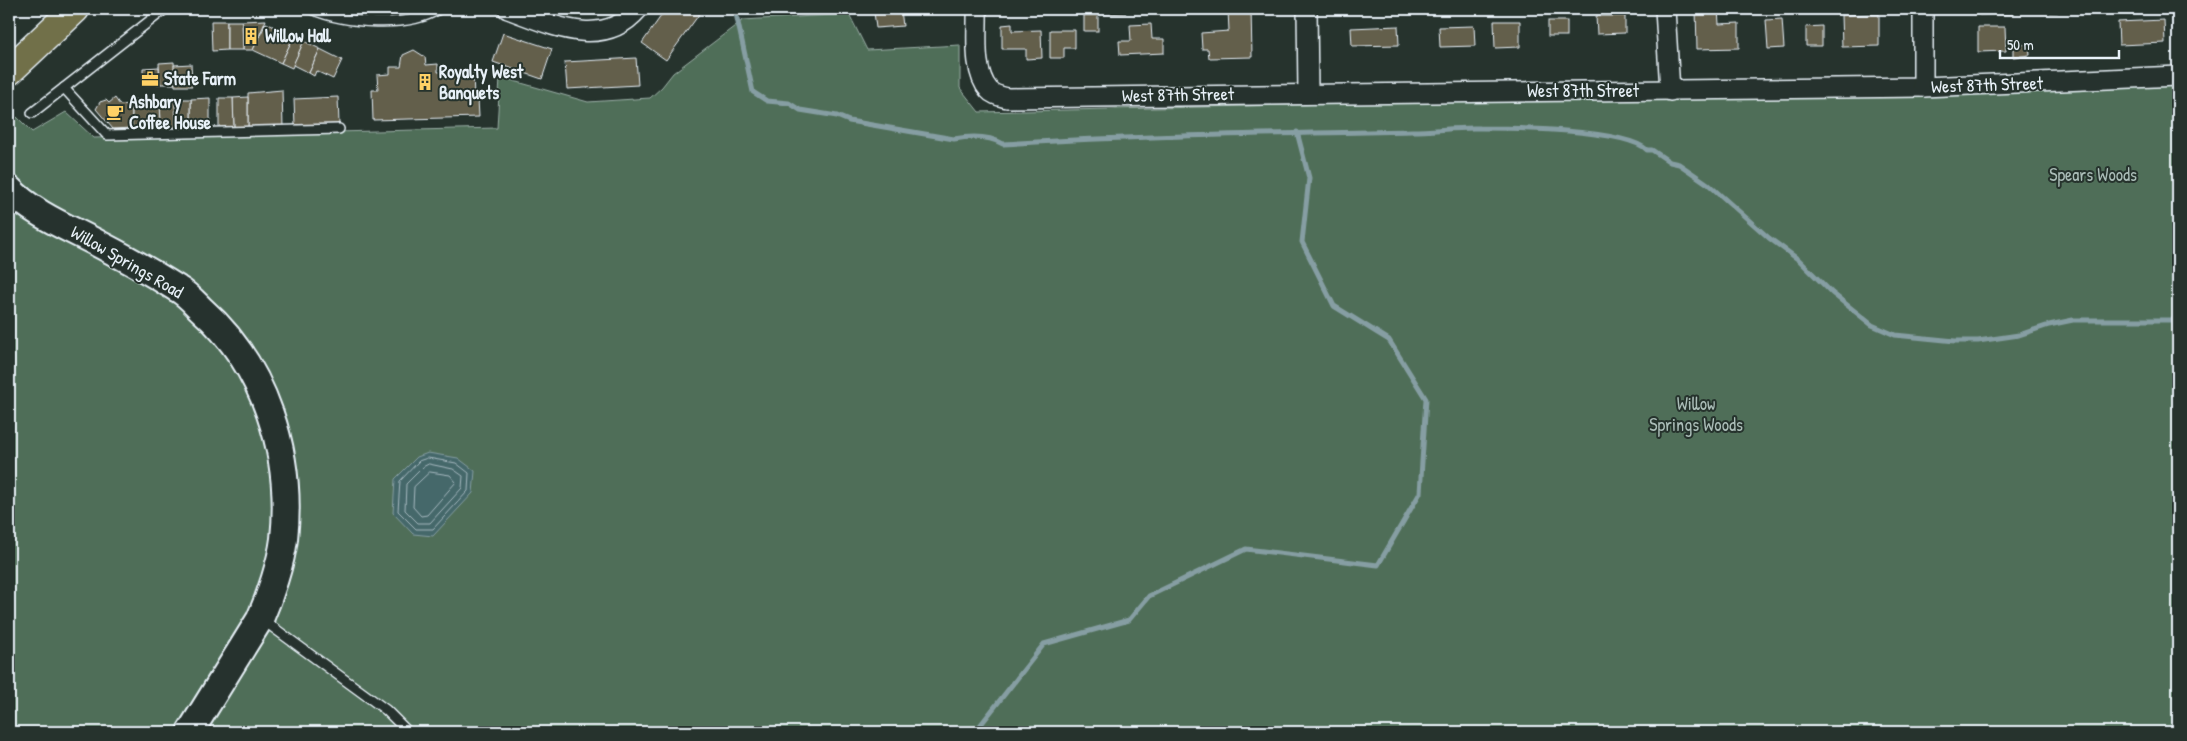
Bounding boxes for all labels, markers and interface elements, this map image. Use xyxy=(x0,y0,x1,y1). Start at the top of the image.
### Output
place label: Willow Hall xyxy=(265,23,332,48)
building icon: Willow Hall xyxy=(241,26,261,46)
scale bar xyxy=(2000,28,2118,60)
text: 50 m xyxy=(2007,34,2034,55)
place label: Royalty West Banquets xyxy=(439,59,524,106)
place label: State Farm xyxy=(164,66,236,91)
office icon: State Farm xyxy=(140,69,160,89)
street label: West 87th Street xyxy=(1931,70,2044,99)
building icon: Royalty West Banquets xyxy=(415,72,435,92)
street label: West 87th Street xyxy=(1527,78,1640,103)
street label: West 87th Street xyxy=(1122,81,1235,108)
place label: Ashbary Coffee House xyxy=(129,89,212,135)
cafe icon: Ashbary Coffee House xyxy=(105,102,125,122)
park label: Spears Woods xyxy=(2049,162,2137,187)
street label: Willow Springs Road xyxy=(66,219,188,304)
park label: Willow Springs Woods xyxy=(1649,391,1743,437)

